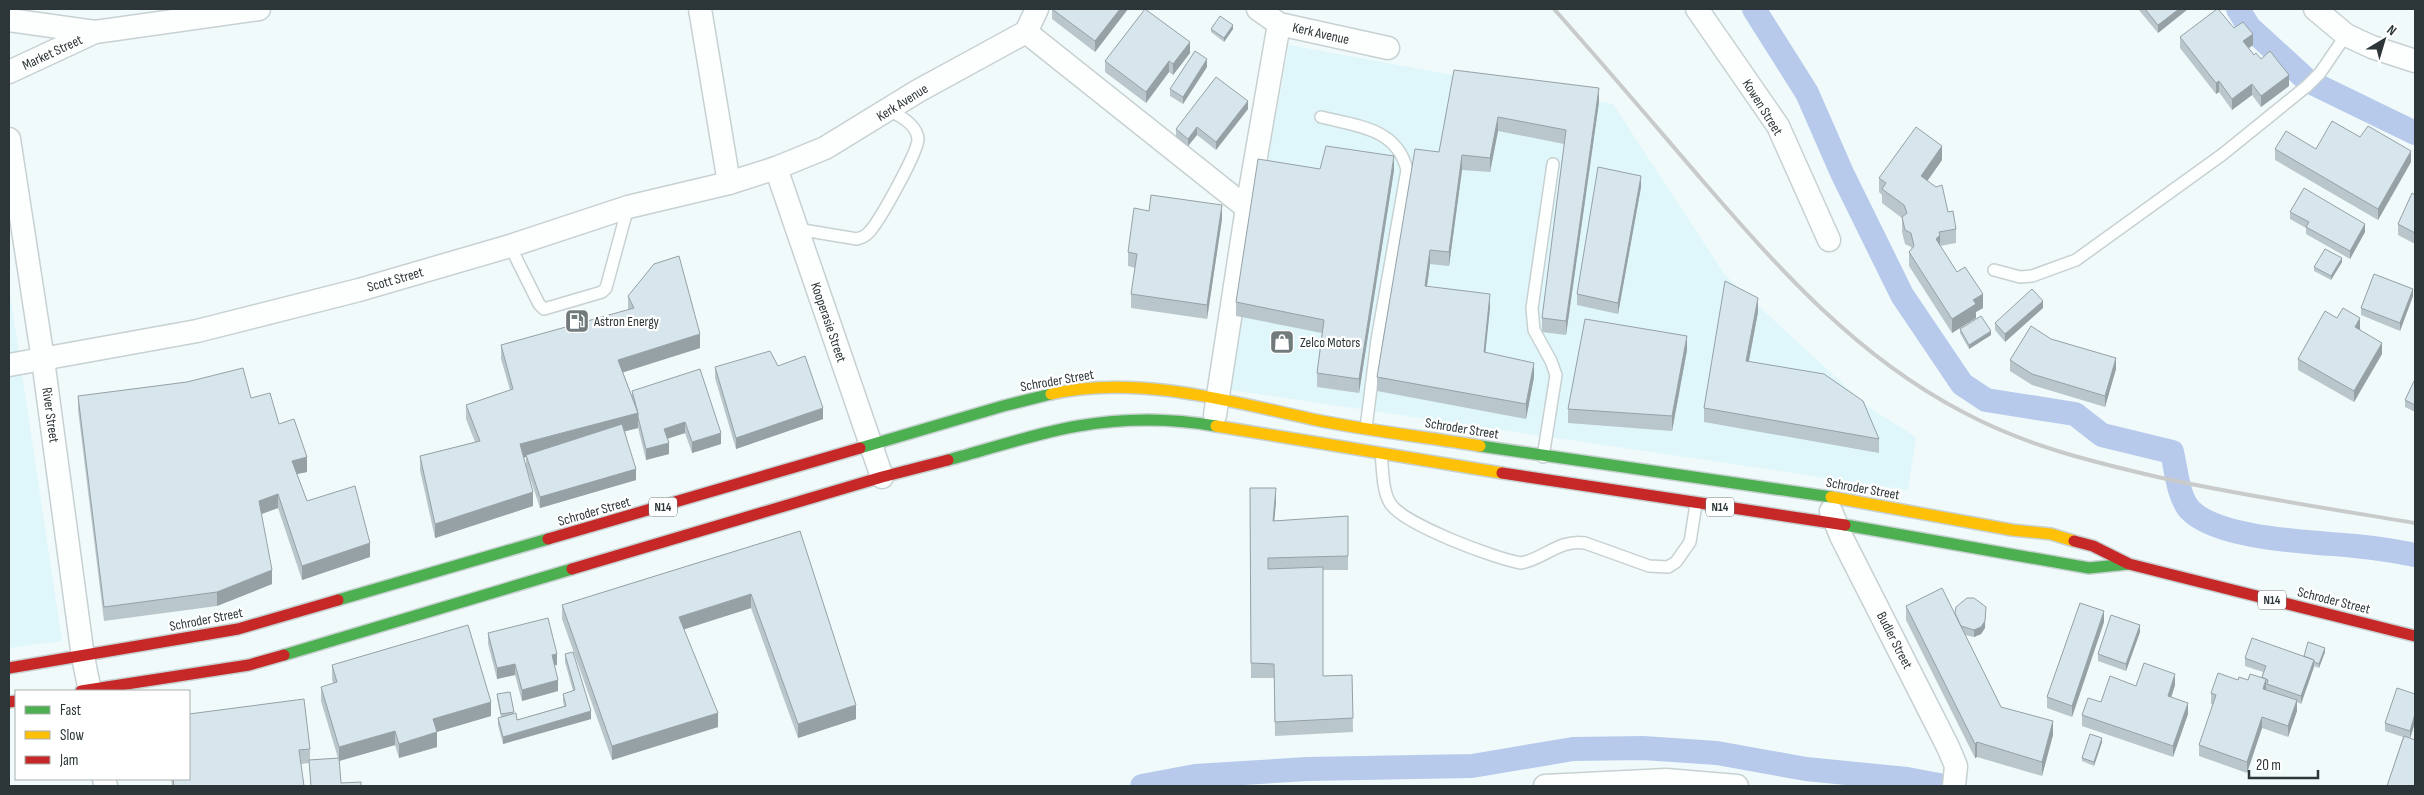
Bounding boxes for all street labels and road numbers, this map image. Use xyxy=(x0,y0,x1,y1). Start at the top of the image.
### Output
street label: Kerk Avenue xyxy=(1291,19,1351,48)
street label: Market Street xyxy=(19,31,85,74)
street label: Kowen Street xyxy=(1739,76,1786,138)
street label: Kerk Avenue xyxy=(873,80,931,125)
street label: Scott Street xyxy=(365,263,425,296)
street label: Kooperasie Street xyxy=(807,280,850,364)
street label: Schroder Street xyxy=(1019,366,1095,395)
street label: River Street xyxy=(38,386,63,444)
street label: Schroder Street xyxy=(1424,414,1500,443)
street label: Schroder Street xyxy=(1825,474,1901,503)
street label: Schroder Street xyxy=(556,493,632,530)
road number: N14 xyxy=(649,498,677,516)
road number: N14 xyxy=(1706,498,1734,516)
street label: Schroder Street xyxy=(2296,583,2372,618)
road number: N14 xyxy=(2258,590,2286,610)
street label: Schroder Street xyxy=(168,604,244,635)
street label: Budler Street xyxy=(1873,609,1916,672)

